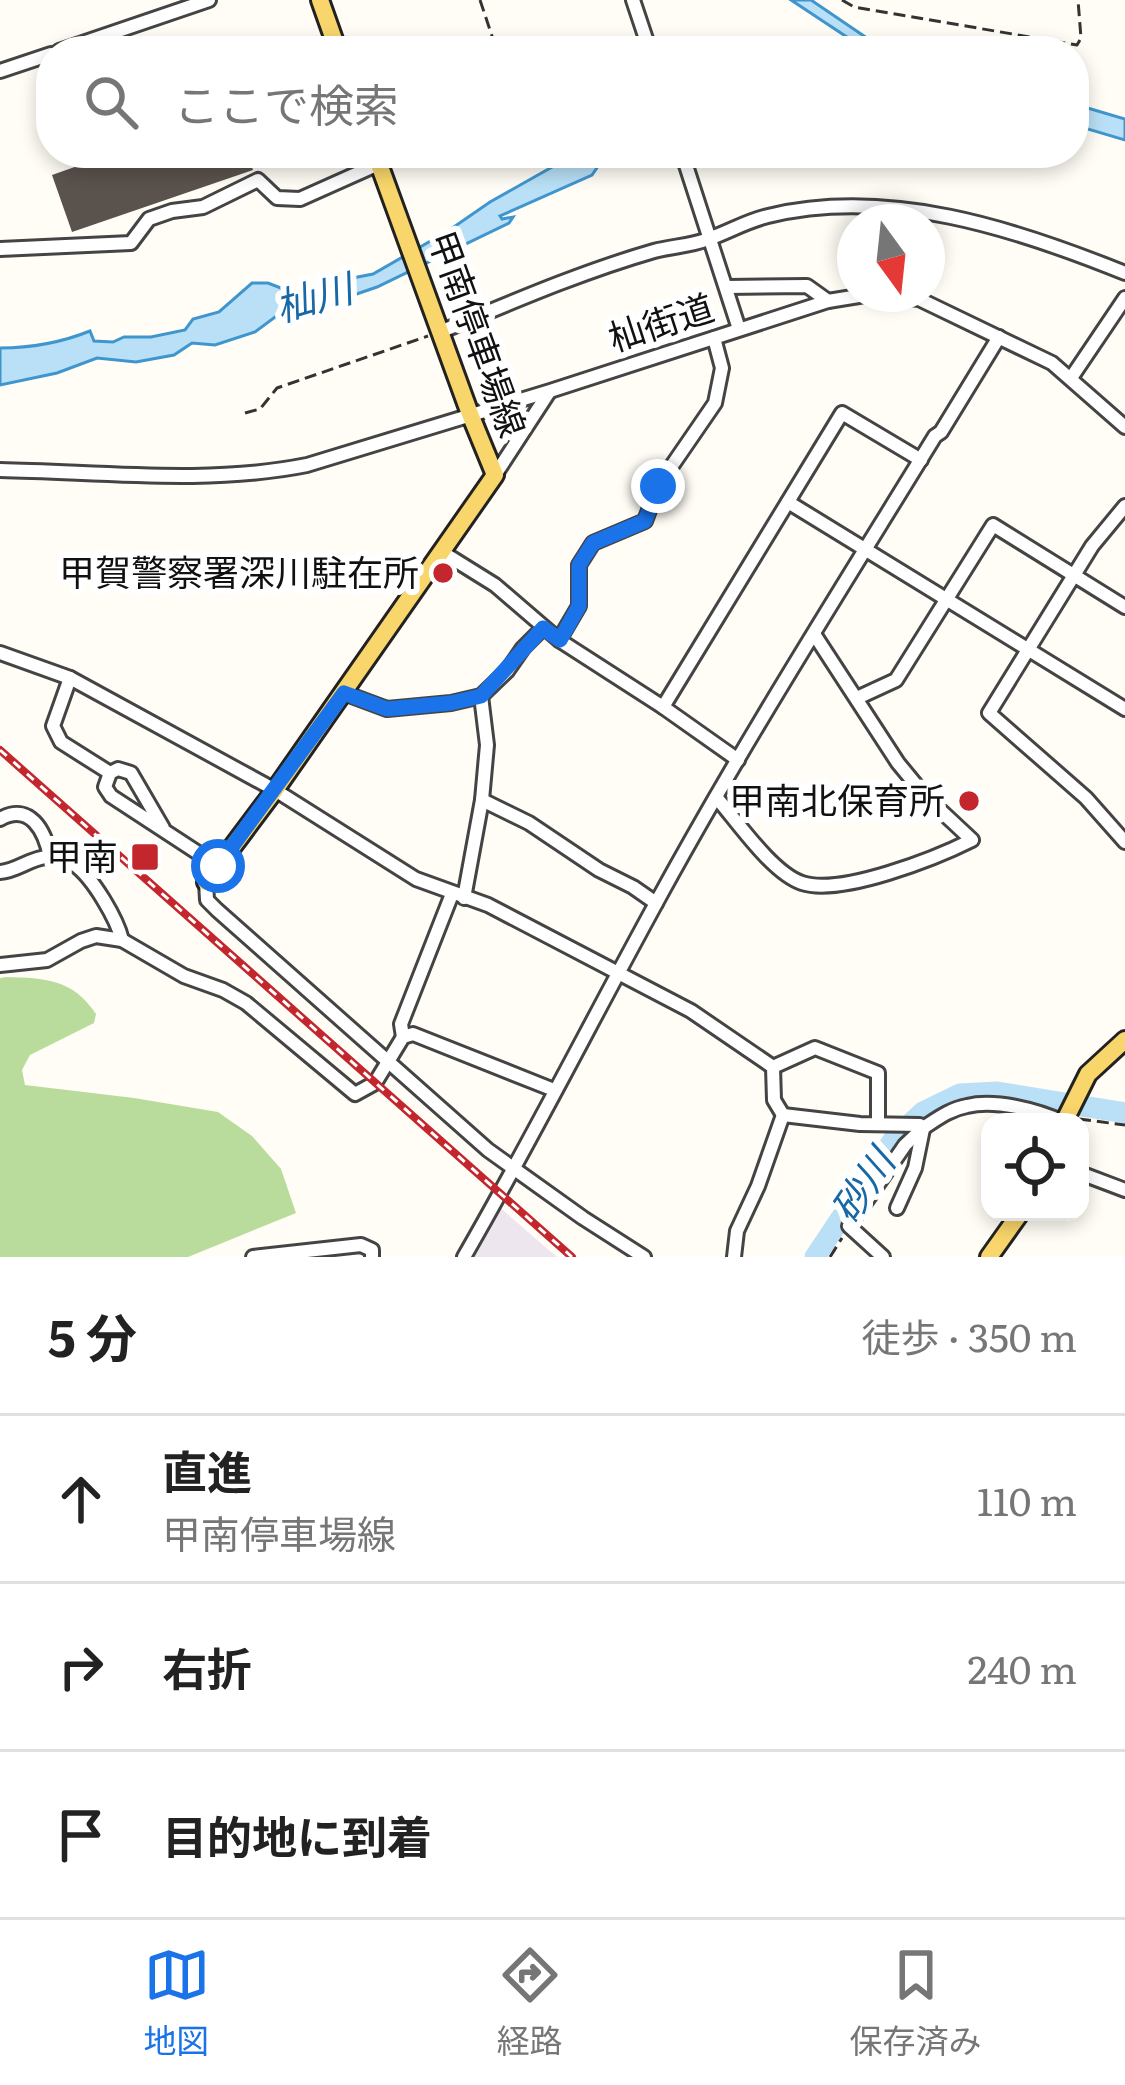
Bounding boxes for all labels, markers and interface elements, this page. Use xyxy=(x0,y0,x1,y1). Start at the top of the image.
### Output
search box xyxy=(36,36,1089,168)
icon: search xyxy=(78,69,144,135)
text: ここで検索 xyxy=(174,69,399,136)
north arrow xyxy=(837,204,945,312)
street label: 甲南停車場線 xyxy=(418,223,541,444)
water label: 杣川 xyxy=(268,255,362,334)
street label: 杣街道 xyxy=(601,279,720,363)
route end xyxy=(631,459,685,513)
place label: 甲賀警察署深川駐在所 xyxy=(59,544,419,597)
marker: 甲賀警察署深川駐在所 xyxy=(430,560,456,586)
place label: 甲南北保育所 xyxy=(729,772,945,825)
marker: 甲南北保育所 xyxy=(956,788,982,814)
place label: 甲南 xyxy=(46,828,118,881)
route start xyxy=(191,839,245,893)
marker: 甲南 xyxy=(129,841,161,873)
map controls xyxy=(981,1113,1089,1221)
button: locate xyxy=(981,1113,1089,1221)
water label: 砂川 xyxy=(815,1132,909,1233)
text: 5 分 xyxy=(48,1297,137,1373)
text: 徒歩 · 350 m xyxy=(861,1306,1077,1364)
text: 直進 xyxy=(162,1436,252,1503)
icon: ahead xyxy=(48,1466,114,1532)
text: 110 m xyxy=(977,1470,1077,1528)
text: 甲南停車場線 xyxy=(162,1503,396,1561)
text: 右折 xyxy=(162,1633,252,1700)
icon: right xyxy=(48,1634,114,1700)
text: 240 m xyxy=(968,1638,1077,1696)
text: 目的地に到着 xyxy=(162,1801,432,1868)
icon: arrive xyxy=(48,1802,114,1868)
tab: 地図 xyxy=(144,1942,210,2063)
tab: 経路 xyxy=(497,1942,563,2063)
tab: 保存済み xyxy=(850,1942,982,2063)

